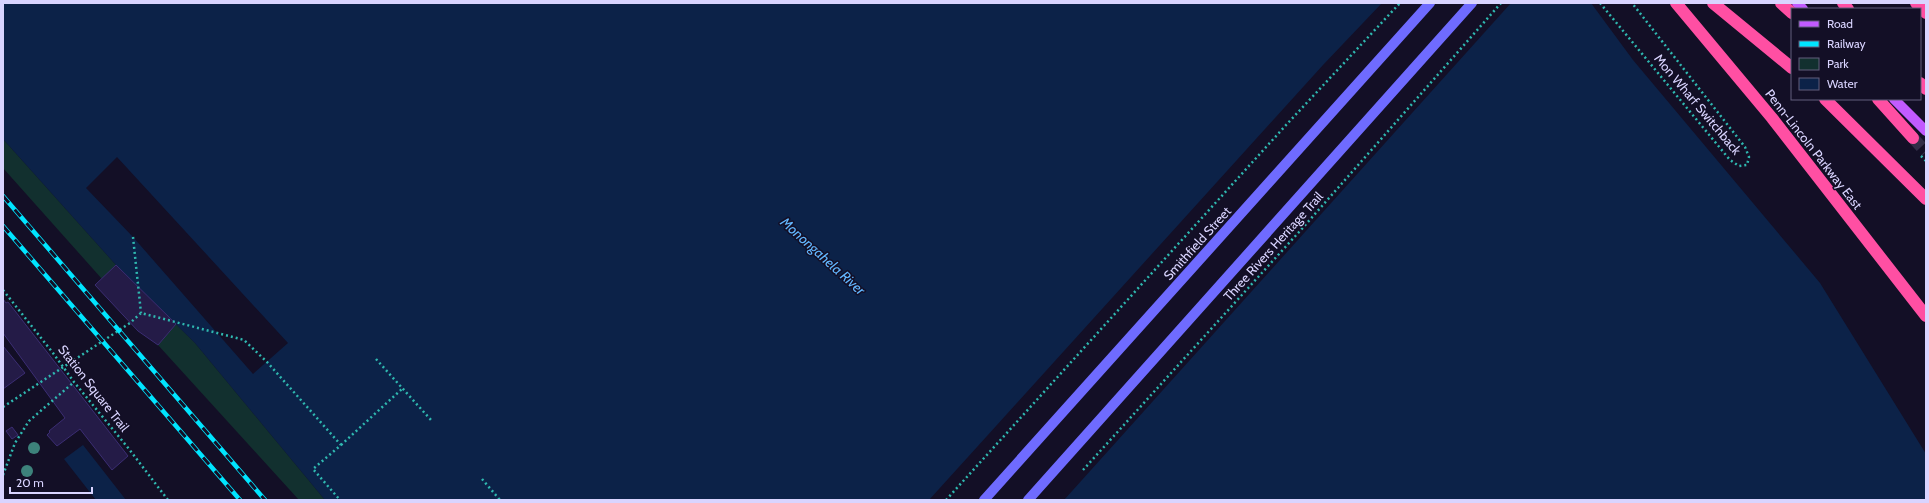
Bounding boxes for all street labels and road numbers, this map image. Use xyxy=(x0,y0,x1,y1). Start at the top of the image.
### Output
street label: Mon Wharf Switchback xyxy=(1651,50,1745,158)
street label: Penn-Lincoln Parkway East xyxy=(1762,86,1866,213)
street label: Three Rivers Heritage Trail xyxy=(1220,188,1326,304)
street label: Smithfield Street xyxy=(1160,203,1235,283)
street label: Station Square Trail xyxy=(55,341,133,435)

